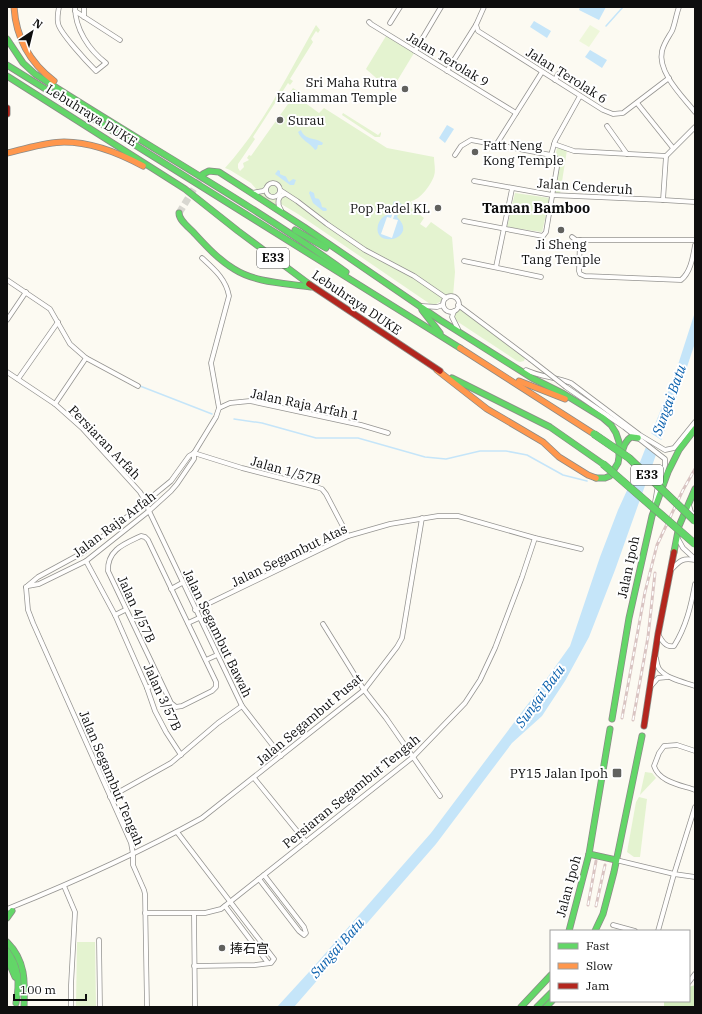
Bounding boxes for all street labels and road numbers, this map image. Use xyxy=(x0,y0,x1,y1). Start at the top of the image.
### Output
street label: Jalan Terolak 9 xyxy=(404,28,492,91)
street label: Jalan Terolak 6 xyxy=(523,44,611,107)
street label: Lebuhraya DUKE xyxy=(43,81,141,150)
street label: Jalan Cenderuh xyxy=(537,175,633,198)
road number: E33 xyxy=(257,248,289,268)
street label: Lebuhraya DUKE xyxy=(309,266,405,339)
street label: Jalan Raja Arfah 1 xyxy=(249,385,361,424)
street label: Persiaran Arfah xyxy=(65,402,144,483)
street label: Jalan 1/57B xyxy=(249,452,323,489)
road number: E33 xyxy=(631,465,663,485)
street label: Jalan Raja Arfah xyxy=(69,488,159,561)
street label: Jalan Segambut Atas xyxy=(229,520,350,591)
street label: Jalan Ipoh xyxy=(614,534,643,600)
street label: Jalan Segambut Bawah xyxy=(179,566,256,700)
street label: Jalan 4/57B xyxy=(114,573,160,646)
street label: Jalan 3/57B xyxy=(140,661,186,734)
street label: Jalan Segambut Pusat xyxy=(253,670,366,769)
street label: Jalan Segambut Tengah xyxy=(75,708,148,848)
street label: Persiaran Segambut Tengah xyxy=(279,731,424,852)
street label: Jalan Ipoh xyxy=(552,853,585,919)

